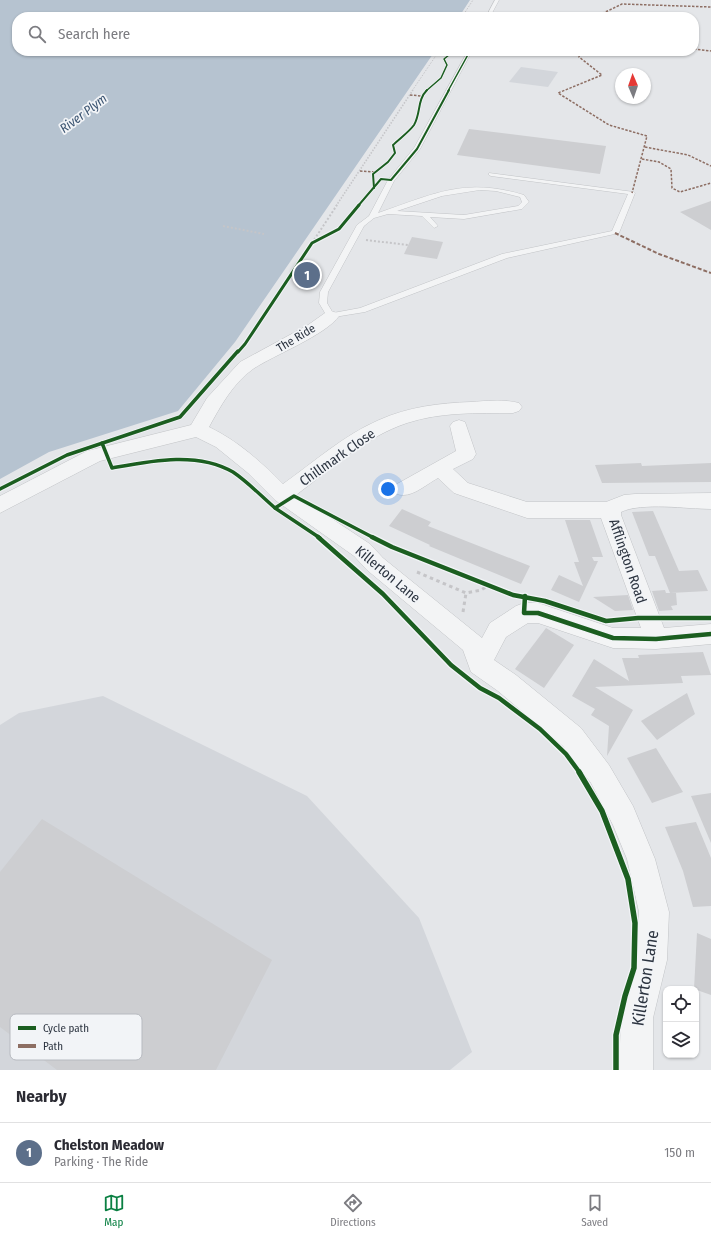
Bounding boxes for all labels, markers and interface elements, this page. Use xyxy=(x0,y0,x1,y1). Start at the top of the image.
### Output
search box xyxy=(12,12,699,56)
icon: search xyxy=(26,23,48,45)
text: Search here xyxy=(58,25,130,43)
north arrow xyxy=(615,68,651,104)
water label: River Plym xyxy=(57,91,110,136)
pin: 1 xyxy=(294,260,320,290)
street label: The Ride xyxy=(274,321,318,355)
street label: Chillmark Close xyxy=(296,425,378,490)
your location xyxy=(378,479,398,499)
street label: Afflington Road xyxy=(605,517,650,606)
street label: Killerton Lane xyxy=(352,542,424,607)
street label: Killerton Lane xyxy=(628,929,663,1028)
map controls xyxy=(663,986,699,1058)
button: locate xyxy=(663,986,699,1022)
legend xyxy=(10,1014,142,1060)
text: Cycle path xyxy=(43,1022,89,1035)
button: layers xyxy=(663,1022,699,1058)
text: Path xyxy=(43,1040,63,1053)
text: Nearby xyxy=(16,1086,67,1107)
text: Chelston Meadow xyxy=(54,1136,164,1154)
text: 1 xyxy=(26,1145,32,1160)
text: 150 m xyxy=(664,1145,695,1160)
text: Parking · The Ride xyxy=(54,1154,148,1169)
tab: Map xyxy=(103,1192,125,1229)
tab: Directions xyxy=(330,1192,376,1229)
tab: Saved xyxy=(581,1192,608,1229)

